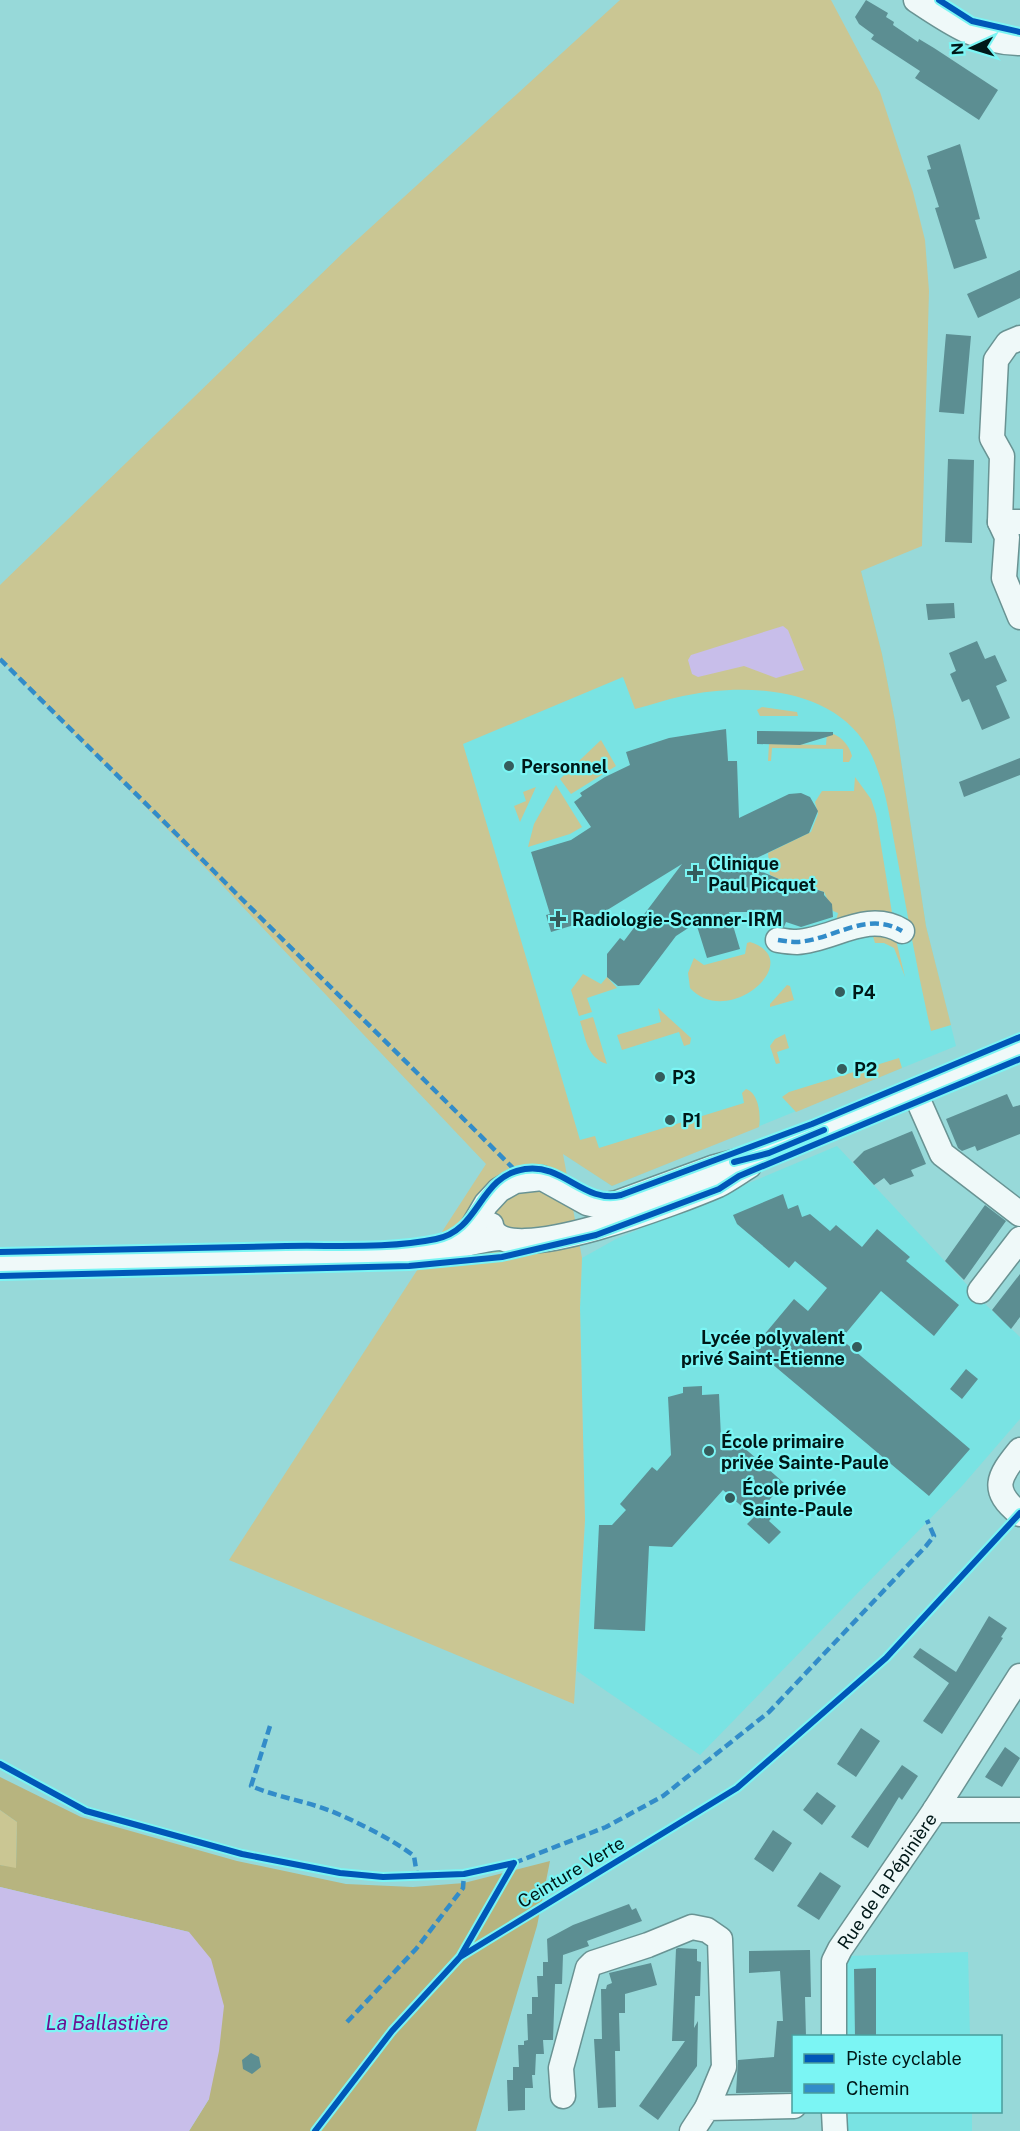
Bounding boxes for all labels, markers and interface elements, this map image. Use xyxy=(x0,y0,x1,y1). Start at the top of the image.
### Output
north arrow xyxy=(942,18,1002,78)
text: N xyxy=(948,42,967,56)
place label: Personnel xyxy=(521,756,608,777)
marker: Personnel xyxy=(502,759,516,773)
place label: Clinique Paul Picquet xyxy=(708,853,816,895)
marker: Clinique Paul Picquet xyxy=(686,864,704,882)
place label: Radiologie-Scanner-IRM xyxy=(572,909,782,930)
marker: Radiologie-Scanner-IRM xyxy=(549,910,567,928)
place label: P4 xyxy=(852,982,876,1003)
marker: P4 xyxy=(833,985,847,999)
place label: P2 xyxy=(854,1059,877,1080)
marker: P2 xyxy=(835,1062,849,1076)
place label: P3 xyxy=(672,1067,696,1088)
marker: P3 xyxy=(653,1070,667,1084)
place label: P1 xyxy=(682,1110,701,1131)
marker: P1 xyxy=(663,1113,677,1127)
place label: Lycée polyvalent privé Saint-Étienne xyxy=(681,1327,845,1369)
marker: Lycée polyvalent privé Saint-Étienne xyxy=(850,1340,864,1354)
place label: École primaire privée Sainte-Paule xyxy=(721,1430,889,1473)
marker: École primaire privée Sainte-Paule xyxy=(702,1444,716,1458)
place label: École privée Sainte-Paule xyxy=(742,1477,853,1520)
marker: École privée Sainte-Paule xyxy=(723,1491,737,1505)
street label: Rue de la Pépinière xyxy=(833,1809,941,1953)
street label: Ceinture Verte xyxy=(514,1832,628,1912)
water label: La Ballastière xyxy=(46,2011,169,2035)
legend xyxy=(792,2035,1002,2113)
text: Piste cyclable xyxy=(846,2048,962,2069)
text: Chemin xyxy=(846,2078,910,2099)

